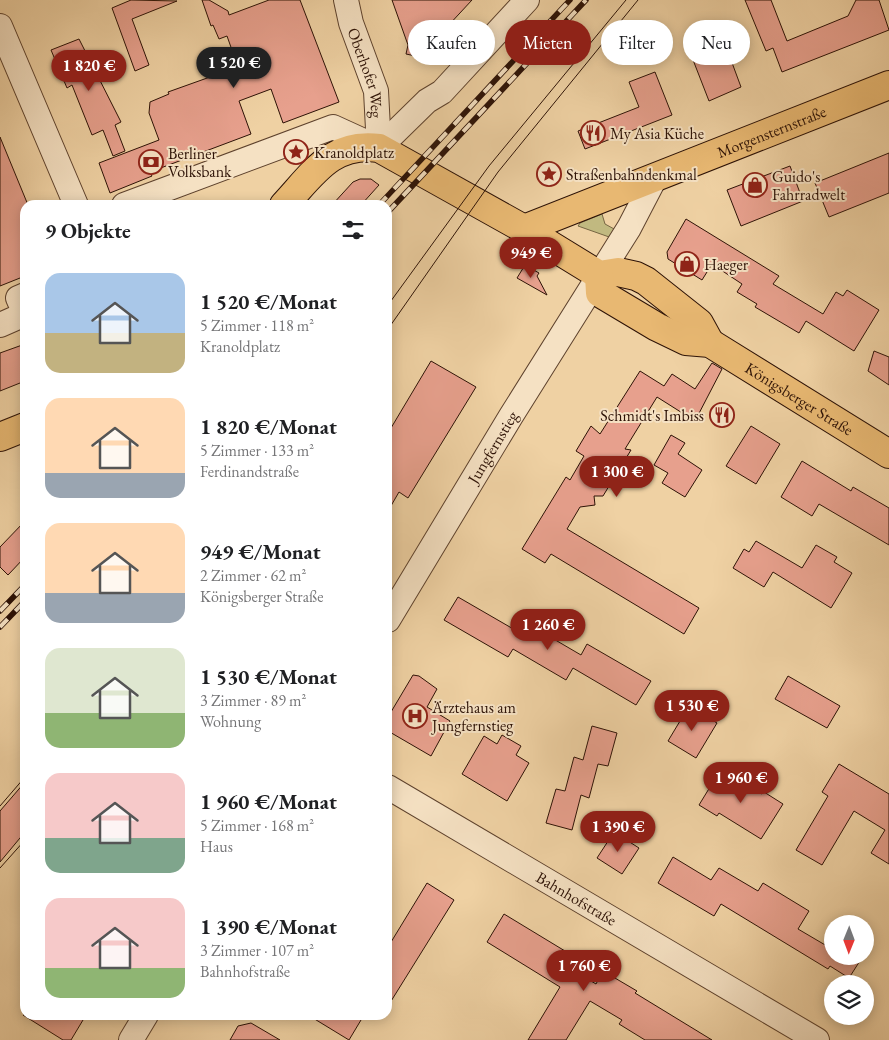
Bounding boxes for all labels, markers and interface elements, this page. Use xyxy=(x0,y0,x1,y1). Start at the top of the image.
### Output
chip: Kaufen xyxy=(408,20,495,65)
chip: Mieten xyxy=(505,20,591,65)
chip: Filter xyxy=(601,20,673,65)
chip: Neu xyxy=(683,20,750,65)
street label: Oberhofer Weg xyxy=(343,25,387,120)
pin: 1 520 € xyxy=(188,46,280,89)
pin: 1 820 € xyxy=(43,49,135,92)
text: 1 520 € xyxy=(207,52,261,73)
text: 1 820 € xyxy=(62,55,116,76)
street label: Morgensternstraße xyxy=(714,101,829,163)
restaurant icon: My Asia Küche xyxy=(580,120,606,146)
place label: My Asia Küche xyxy=(610,123,704,144)
place icon: Kranoldplatz xyxy=(283,139,309,165)
place label: Kranoldplatz xyxy=(314,142,394,163)
place label: Berliner Volksbank xyxy=(168,143,232,182)
bank icon: Berliner Volksbank xyxy=(138,149,164,175)
place icon: Straßenbahndenkmal xyxy=(536,161,562,187)
place label: Straßenbahndenkmal xyxy=(566,164,697,185)
place label: Guido's Fahrradwelt xyxy=(772,166,845,205)
shop icon: Guido's Fahrradwelt xyxy=(742,172,768,198)
icon: filters xyxy=(339,216,367,244)
text: 9 Objekte xyxy=(45,217,131,244)
pin: 949 € xyxy=(496,236,566,279)
text: 949 € xyxy=(511,242,552,263)
shop icon: Haeger xyxy=(674,251,700,277)
place label: Haeger xyxy=(704,254,749,275)
text: 1 520 €/Monat xyxy=(200,288,337,315)
icon: home xyxy=(85,293,145,353)
text: 5 Zimmer · 118 m² xyxy=(200,315,314,336)
text: Kranoldplatz xyxy=(200,336,280,357)
street label: Königsberger Straße xyxy=(741,357,857,440)
restaurant icon: Schmidt's Imbiss xyxy=(709,402,735,428)
place label: Schmidt's Imbiss xyxy=(600,405,704,426)
street label: Jungfernstieg xyxy=(462,406,523,489)
text: 1 820 €/Monat xyxy=(200,413,337,440)
icon: home xyxy=(85,418,145,478)
text: 5 Zimmer · 133 m² xyxy=(200,440,314,461)
pin: 1 300 € xyxy=(571,456,663,498)
text: Ferdinandstraße xyxy=(200,461,299,482)
text: 1 300 € xyxy=(590,461,644,482)
text: 949 €/Monat xyxy=(200,538,321,565)
icon: home xyxy=(85,543,145,603)
text: 2 Zimmer · 62 m² xyxy=(200,565,306,586)
text: Königsberger Straße xyxy=(200,586,323,607)
pin: 1 260 € xyxy=(502,608,594,651)
text: 1 260 € xyxy=(521,614,575,635)
text: 1 530 €/Monat xyxy=(200,663,337,690)
icon: home xyxy=(85,668,145,728)
text: 3 Zimmer · 89 m² xyxy=(200,690,306,711)
pin: 1 530 € xyxy=(646,690,738,732)
text: 1 530 € xyxy=(665,695,719,716)
place label: Ärztehaus am Jungfernstieg xyxy=(430,697,517,736)
hospital icon: Ärztehaus am Jungfernstieg xyxy=(402,703,428,729)
text: Wohnung xyxy=(200,711,261,732)
pin: 1 960 € xyxy=(695,762,787,804)
text: 1 960 € xyxy=(714,767,768,788)
text: 1 960 €/Monat xyxy=(200,788,337,815)
icon: home xyxy=(85,793,145,853)
pin: 1 390 € xyxy=(572,810,664,853)
text: 5 Zimmer · 168 m² xyxy=(200,815,314,836)
text: 1 390 € xyxy=(591,816,645,837)
text: Haus xyxy=(200,836,233,857)
street label: Bahnhofstraße xyxy=(532,867,621,931)
text: 1 390 €/Monat xyxy=(200,913,337,940)
north arrow xyxy=(824,915,874,965)
map controls xyxy=(824,915,874,1025)
icon: home xyxy=(85,918,145,978)
text: 3 Zimmer · 107 m² xyxy=(200,940,314,961)
pin: 1 760 € xyxy=(538,950,630,992)
text: 1 760 € xyxy=(557,955,611,976)
text: Bahnhofstraße xyxy=(200,961,290,982)
button: layers xyxy=(824,975,874,1025)

